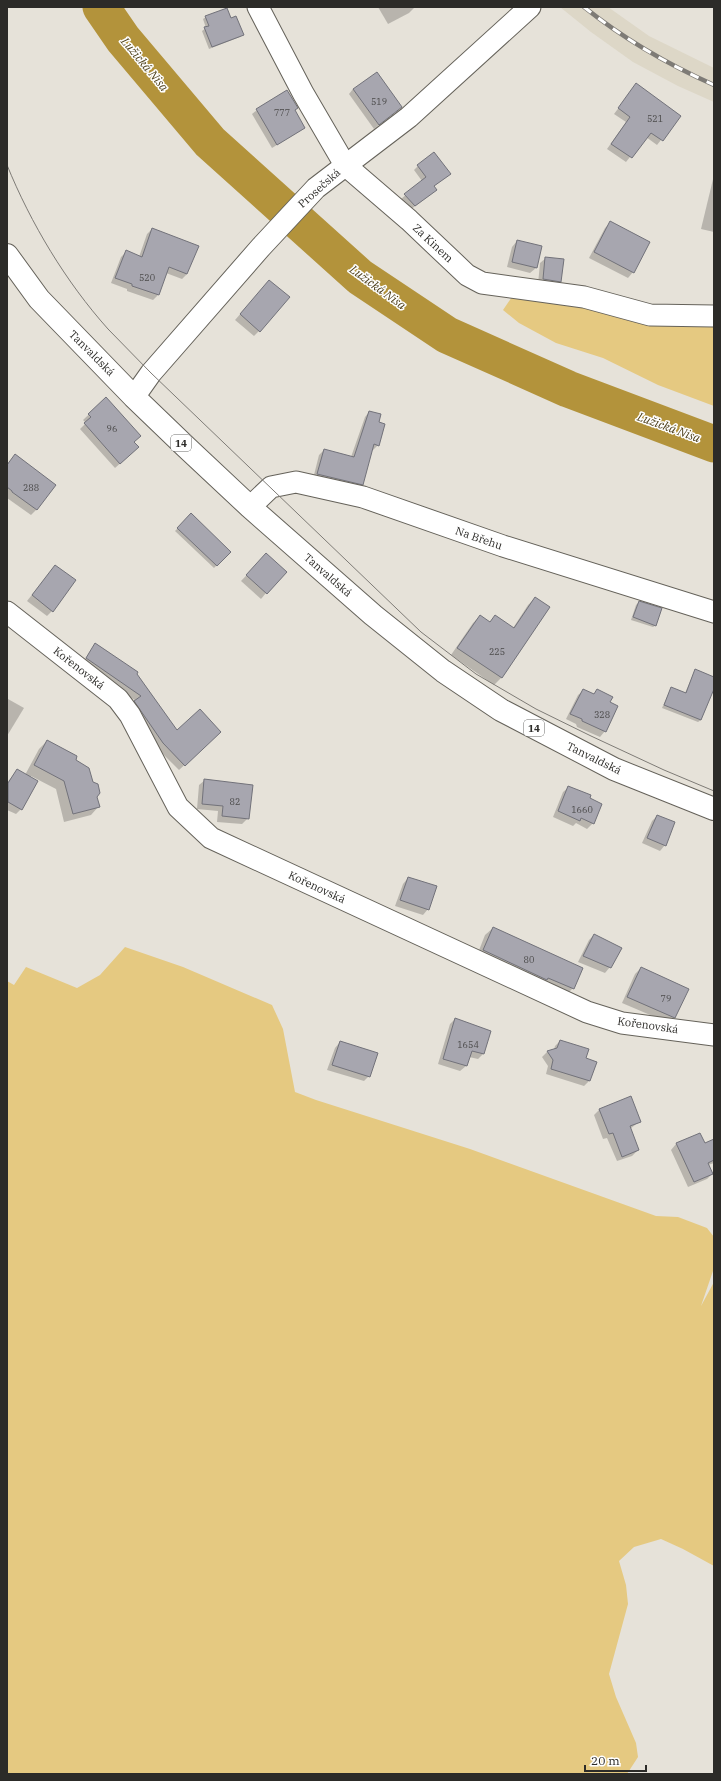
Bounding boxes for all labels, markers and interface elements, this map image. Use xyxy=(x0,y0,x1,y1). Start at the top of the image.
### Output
water label: Lužická Nisa xyxy=(117,33,172,94)
house number: 519 xyxy=(371,96,387,107)
house number: 777 xyxy=(274,107,290,118)
house number: 521 xyxy=(647,113,663,124)
street label: Prosečská xyxy=(295,165,343,211)
street label: Za Kinem xyxy=(410,221,457,266)
water label: Lužická Nisa xyxy=(346,261,409,313)
house number: 520 xyxy=(139,272,155,283)
street label: Tanvaldská xyxy=(66,327,118,379)
water label: Lužická Nisa xyxy=(635,408,703,445)
house number: 96 xyxy=(107,423,117,434)
road number: 14 xyxy=(171,435,191,451)
house number: 288 xyxy=(23,482,39,493)
street label: Na Břehu xyxy=(454,523,505,553)
street label: Tanvaldská xyxy=(301,550,355,600)
street label: Kořenovská xyxy=(51,644,107,692)
house number: 225 xyxy=(489,646,505,657)
house number: 328 xyxy=(594,709,610,720)
road number: 14 xyxy=(524,720,544,736)
street label: Tanvaldská xyxy=(564,739,624,777)
house number: 82 xyxy=(230,796,240,807)
house number: 1660 xyxy=(571,804,593,815)
street label: Kořenovská xyxy=(286,868,348,906)
house number: 80 xyxy=(524,954,534,965)
house number: 79 xyxy=(661,993,671,1004)
street label: Kořenovská xyxy=(617,1014,679,1036)
house number: 1654 xyxy=(457,1039,479,1050)
scale bar xyxy=(585,1747,646,1773)
text: 20 m xyxy=(591,1753,620,1768)

